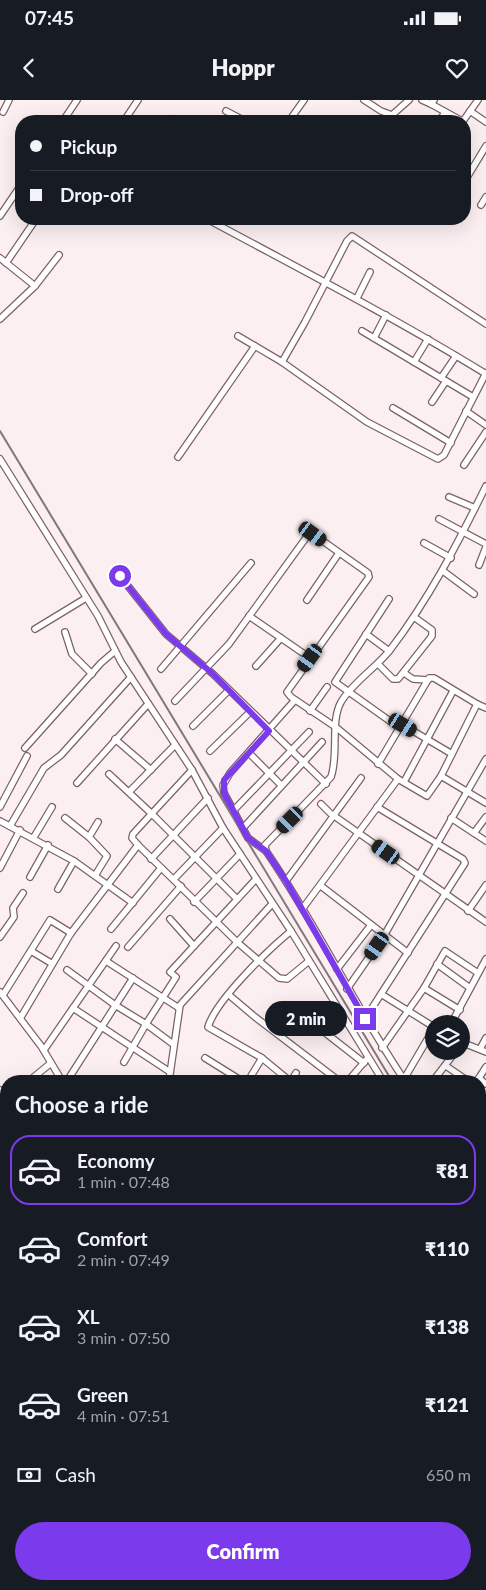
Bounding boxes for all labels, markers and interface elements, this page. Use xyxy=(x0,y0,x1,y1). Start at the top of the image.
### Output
text: 07:45 xyxy=(25,6,74,29)
icon: back xyxy=(15,54,43,82)
text: Hoppr xyxy=(211,54,275,81)
icon: heart xyxy=(443,54,471,82)
text: Pickup xyxy=(60,135,117,158)
text: Drop-off xyxy=(60,183,134,206)
car xyxy=(296,519,329,549)
route start xyxy=(109,565,131,587)
car xyxy=(295,641,324,675)
car xyxy=(386,711,419,739)
car xyxy=(274,804,305,836)
car xyxy=(369,837,402,867)
car xyxy=(362,929,391,963)
callout: 2 min xyxy=(265,1002,348,1036)
route end xyxy=(354,1008,376,1030)
text: 2 min xyxy=(286,1009,326,1028)
map controls xyxy=(425,1015,470,1060)
button: layers xyxy=(425,1015,470,1060)
text: Choose a ride xyxy=(15,1091,149,1118)
icon: car xyxy=(17,1148,62,1193)
text: Economy xyxy=(77,1149,155,1172)
text: ₹81 xyxy=(436,1159,469,1182)
text: 1 min · 07:48 xyxy=(77,1172,170,1191)
icon: car xyxy=(17,1226,62,1271)
text: Comfort xyxy=(77,1227,148,1250)
text: ₹110 xyxy=(425,1237,469,1260)
text: 2 min · 07:49 xyxy=(77,1250,170,1269)
icon: car xyxy=(17,1304,62,1349)
text: XL xyxy=(77,1305,100,1328)
text: ₹138 xyxy=(425,1315,469,1338)
text: 3 min · 07:50 xyxy=(77,1328,170,1347)
icon: car xyxy=(17,1382,62,1427)
text: Green xyxy=(77,1383,128,1406)
text: ₹121 xyxy=(425,1393,469,1416)
text: 4 min · 07:51 xyxy=(77,1406,170,1425)
icon: cash xyxy=(15,1461,43,1489)
text: Cash xyxy=(55,1463,96,1486)
text: 650 m xyxy=(426,1465,471,1484)
button: Confirm xyxy=(15,1522,471,1580)

